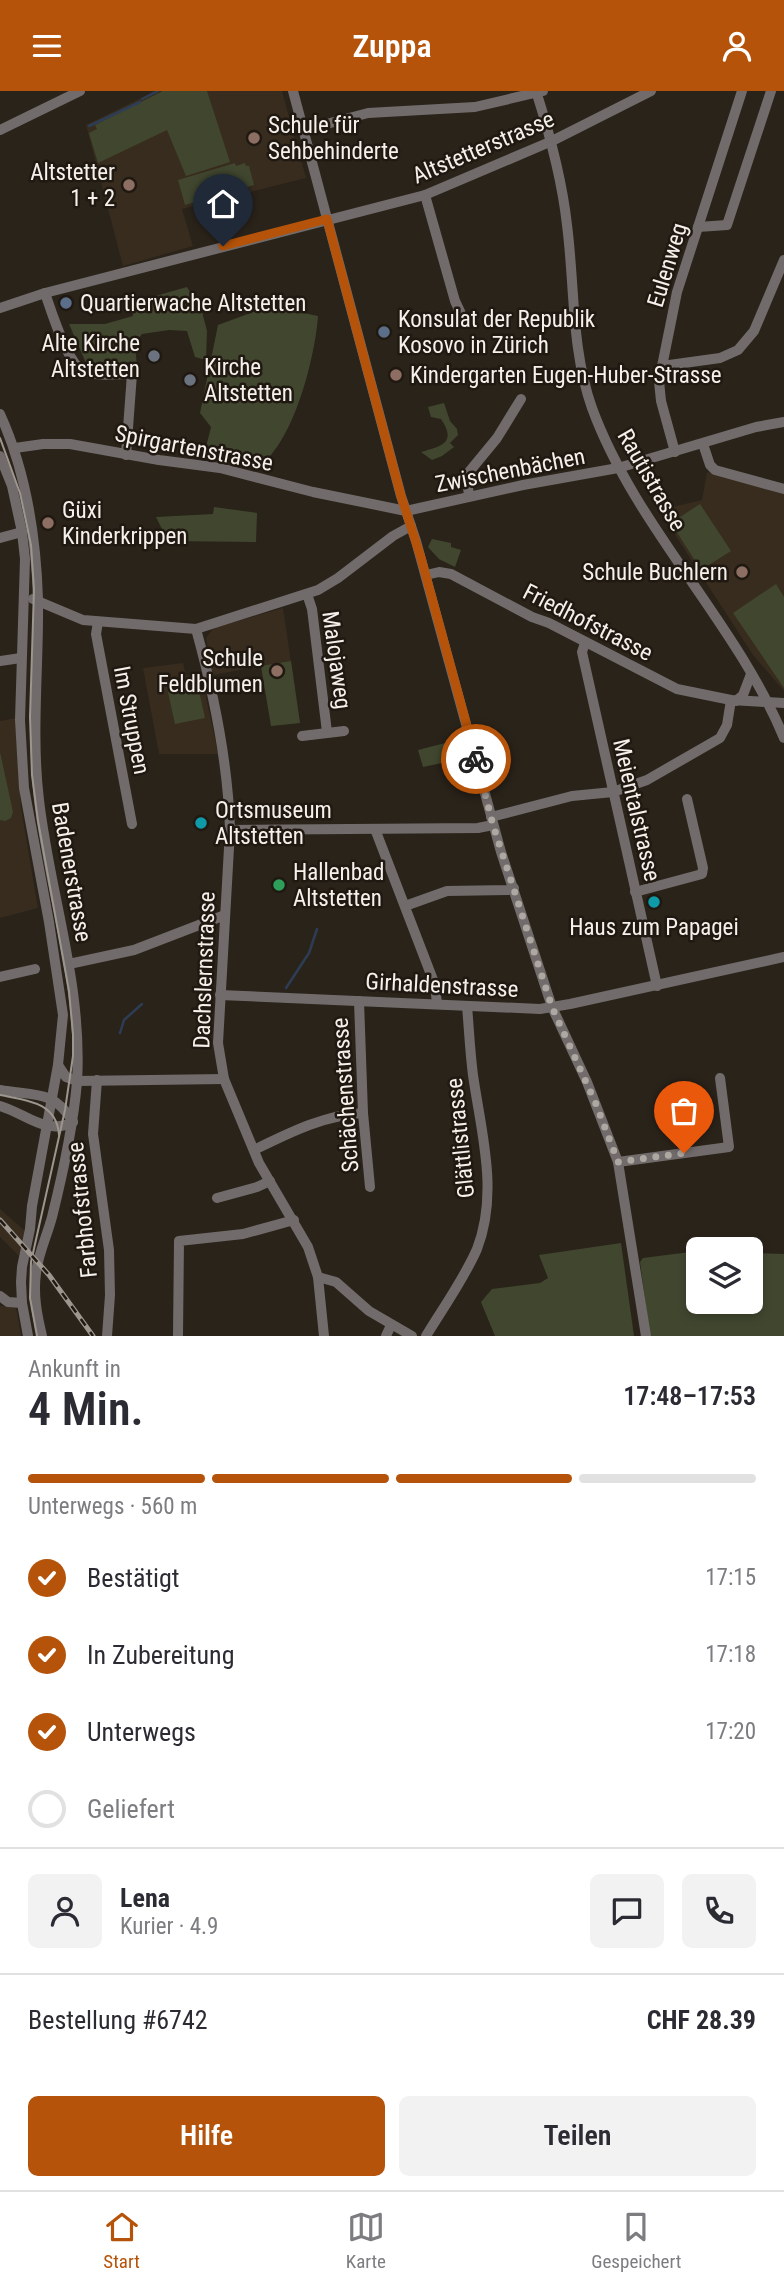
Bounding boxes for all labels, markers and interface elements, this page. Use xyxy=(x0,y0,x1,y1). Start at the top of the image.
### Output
icon: menu xyxy=(28,27,66,65)
text: Zuppa xyxy=(352,27,432,65)
icon: person xyxy=(718,27,756,65)
street label: Altstetterstrasse xyxy=(408,105,558,189)
place label: Schule für Sehbehinderte xyxy=(268,112,399,165)
marker: Schule für Sehbehinderte xyxy=(246,130,262,146)
place label: Altstetter 1 + 2 xyxy=(30,159,115,212)
pin xyxy=(193,174,253,246)
marker: Altstetter 1 + 2 xyxy=(121,177,137,193)
icon: home xyxy=(204,185,242,223)
street label: Eulenweg xyxy=(642,220,693,311)
place label: Quartierwache Altstetten xyxy=(80,290,306,317)
marker: Quartierwache Altstetten xyxy=(58,295,74,311)
place label: Konsulat der Republik Kosovo in Zürich xyxy=(398,306,596,359)
marker: Konsulat der Republik Kosovo in Zürich xyxy=(376,324,392,340)
place label: Alte Kirche Altstetten xyxy=(41,330,140,383)
marker: Alte Kirche Altstetten xyxy=(146,348,162,364)
place label: Kirche Altstetten xyxy=(204,354,293,407)
place label: Kindergarten Eugen-Huber-Strasse xyxy=(410,362,722,389)
marker: Kindergarten Eugen-Huber-Strasse xyxy=(388,367,404,383)
marker: Kirche Altstetten xyxy=(182,372,198,388)
street label: Spirgartenstrasse xyxy=(112,420,275,477)
street label: Rautistrasse xyxy=(612,425,692,536)
street label: Zwischenbächen xyxy=(433,443,587,498)
place label: Güxi Kinderkrippen xyxy=(62,497,187,550)
marker: Güxi Kinderkrippen xyxy=(40,515,56,531)
place label: Schule Buchlern xyxy=(582,559,728,586)
marker: Schule Buchlern xyxy=(734,564,750,580)
street label: Friedhofstrasse xyxy=(518,578,657,667)
street label: Malojaweg xyxy=(316,609,357,711)
place label: Schule Feldblumen xyxy=(158,645,263,698)
marker: Schule Feldblumen xyxy=(269,663,285,679)
street label: Im Struppen xyxy=(108,664,155,777)
courier xyxy=(441,724,511,794)
street label: Meientalstrasse xyxy=(607,736,666,884)
icon: bike xyxy=(457,740,495,778)
place label: Ortsmuseum Altstetten xyxy=(215,797,332,850)
street label: Badenerstrasse xyxy=(46,800,97,944)
marker: Ortsmuseum Altstetten xyxy=(193,815,209,831)
place label: Hallenbad Altstetten xyxy=(293,859,385,912)
marker: Hallenbad Altstetten xyxy=(271,877,287,893)
street label: Dachslernstrasse xyxy=(188,891,221,1049)
marker: Haus zum Papagei xyxy=(646,894,662,910)
place label: Haus zum Papagei xyxy=(569,914,739,941)
street label: Girhaldenstrasse xyxy=(365,968,519,1003)
street label: Schächenstrasse xyxy=(327,1017,364,1173)
street label: Glättlistrasse xyxy=(441,1077,480,1199)
pin xyxy=(654,1081,714,1153)
icon: bag xyxy=(665,1092,703,1130)
street label: Farbhofstrasse xyxy=(62,1141,103,1279)
map controls xyxy=(686,1237,763,1314)
button: layers xyxy=(686,1237,763,1314)
text: Ankunft in xyxy=(28,1356,121,1383)
text: 17:48–17:53 xyxy=(623,1381,756,1411)
text: 4 Min. xyxy=(28,1382,144,1436)
text: Unterwegs · 560 m xyxy=(28,1493,197,1520)
icon: check xyxy=(28,1559,66,1597)
text: Bestätigt xyxy=(87,1563,180,1593)
text: 17:15 xyxy=(705,1564,756,1591)
icon: check xyxy=(28,1636,66,1674)
text: In Zubereitung xyxy=(87,1640,235,1670)
text: 17:18 xyxy=(705,1641,756,1668)
icon: check xyxy=(28,1713,66,1751)
text: Unterwegs xyxy=(87,1717,196,1747)
text: 17:20 xyxy=(705,1718,756,1745)
text: Geliefert xyxy=(87,1794,175,1824)
button: person xyxy=(28,1874,102,1948)
button: chat xyxy=(590,1874,664,1948)
button: phone xyxy=(682,1874,756,1948)
text: Lena xyxy=(120,1883,170,1913)
text: Kurier · 4.9 xyxy=(120,1913,218,1940)
text: Bestellung #6742 xyxy=(28,2005,208,2035)
text: CHF 28.39 xyxy=(647,2005,756,2035)
button: Hilfe xyxy=(28,2096,385,2176)
button: Teilen xyxy=(399,2096,756,2176)
tab: Start xyxy=(103,2208,141,2273)
tab: Karte xyxy=(346,2208,386,2273)
tab: Gespeichert xyxy=(591,2208,681,2273)

